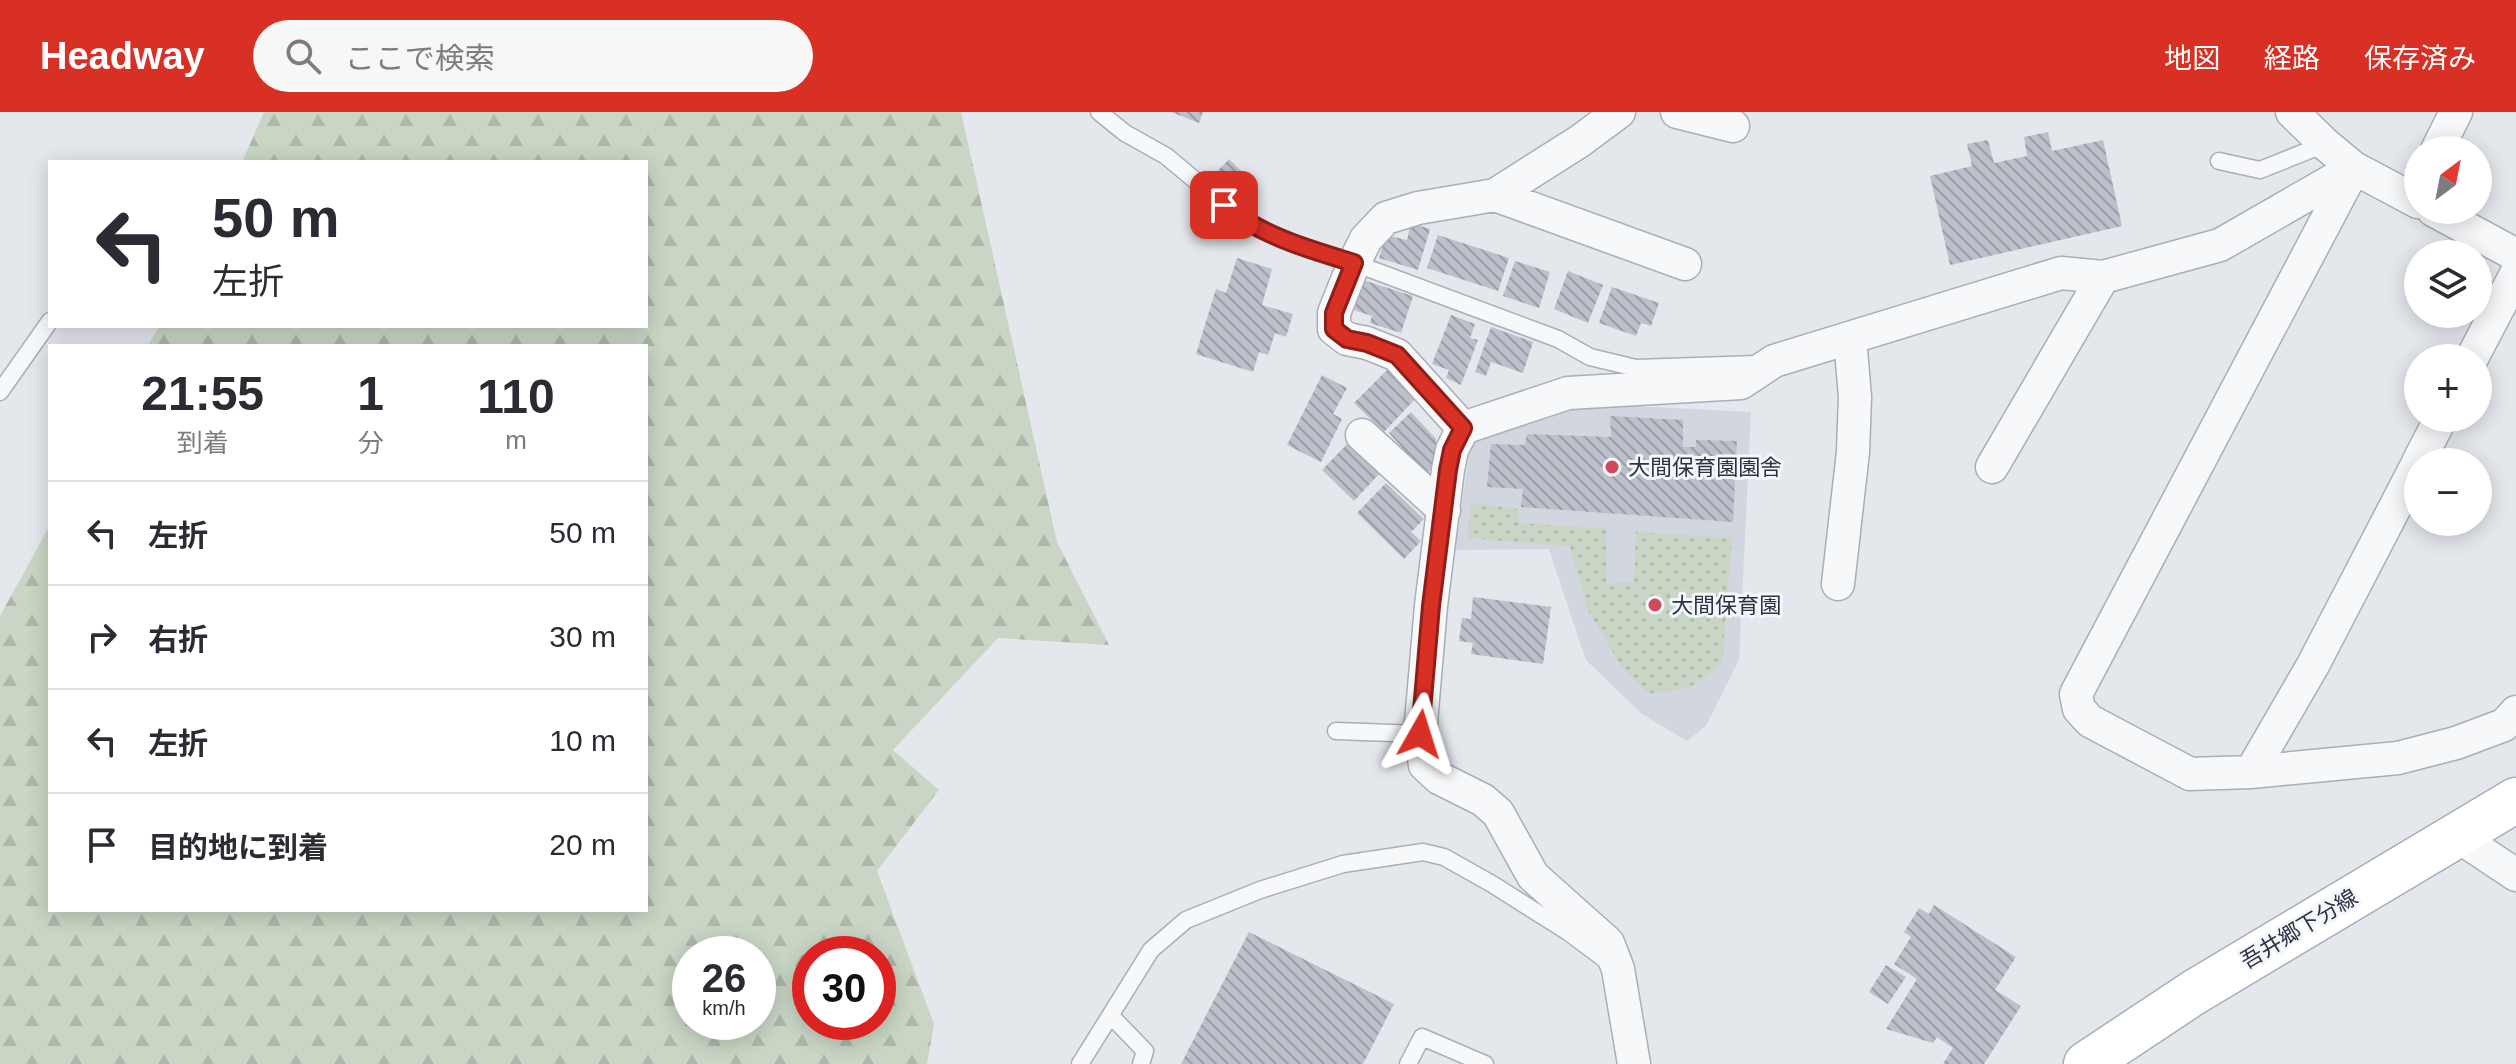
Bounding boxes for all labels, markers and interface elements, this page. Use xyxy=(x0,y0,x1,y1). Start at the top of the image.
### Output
search box xyxy=(253,20,813,92)
icon: search xyxy=(281,34,325,78)
text: Headway xyxy=(40,35,205,77)
text: ここで検索 xyxy=(345,42,495,75)
text: 地図 xyxy=(2164,43,2220,74)
text: 経路 xyxy=(2264,43,2320,74)
text: 保存済み xyxy=(2364,43,2476,74)
north arrow xyxy=(2404,136,2492,224)
map controls xyxy=(2404,136,2492,536)
pin xyxy=(1190,171,1258,239)
icon: arrive xyxy=(1202,183,1246,227)
text: 50 m xyxy=(212,186,340,249)
icon: left xyxy=(80,192,184,296)
button: layers xyxy=(2404,240,2492,328)
text: 左折 xyxy=(212,261,284,302)
button: + xyxy=(2404,344,2492,432)
text: 21:55 xyxy=(141,367,264,420)
text: 1 xyxy=(357,367,384,420)
text: 110 xyxy=(477,370,555,423)
text: m xyxy=(505,425,527,455)
text: 到着 xyxy=(177,428,229,458)
text: 分 xyxy=(358,428,384,458)
button: − xyxy=(2404,448,2492,536)
place label: 大間保育園園舎 xyxy=(1628,455,1782,480)
marker: 大間保育園園舎 xyxy=(1603,458,1621,476)
icon: left xyxy=(80,511,124,555)
text: 50 m xyxy=(549,516,616,549)
text: 左折 xyxy=(148,519,208,552)
place label: 大間保育園 xyxy=(1671,593,1781,618)
marker: 大間保育園 xyxy=(1646,596,1664,614)
icon: right xyxy=(80,615,124,659)
text: 30 m xyxy=(549,620,616,653)
text: 右折 xyxy=(148,623,208,656)
position arrow xyxy=(1378,692,1462,776)
icon: left xyxy=(80,719,124,763)
text: 10 m xyxy=(549,724,616,757)
text: 左折 xyxy=(148,727,208,760)
icon: arrive xyxy=(80,823,124,867)
text: 20 m xyxy=(549,828,616,861)
text: 目的地に到着 xyxy=(148,831,328,864)
street label: 吾井郷下分線 xyxy=(2236,884,2362,974)
speed limit sign: 30 xyxy=(792,936,896,1040)
text: 26 xyxy=(702,956,746,1000)
text: km/h xyxy=(702,997,746,1019)

